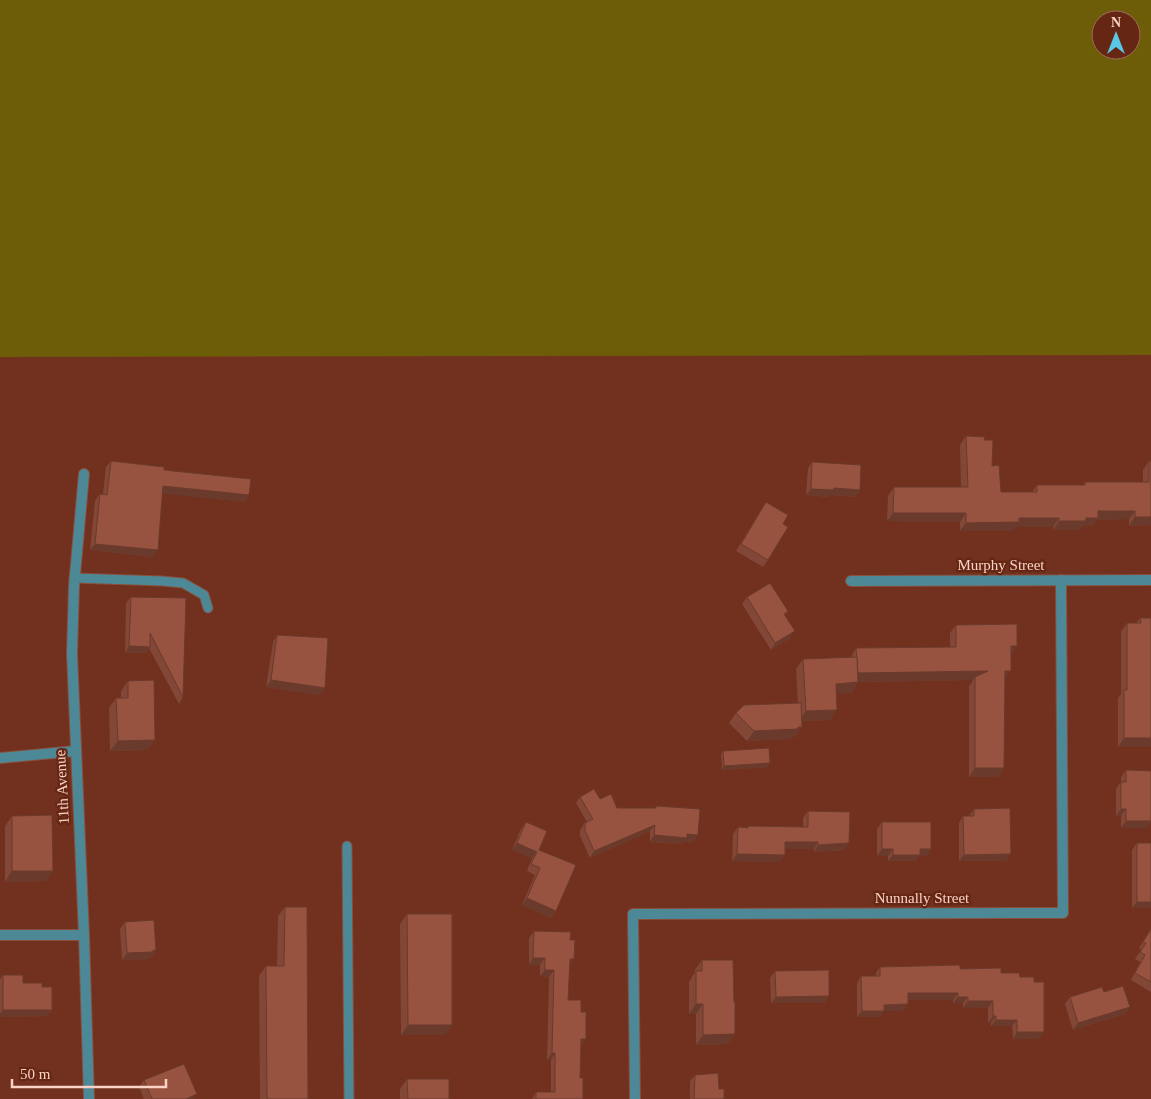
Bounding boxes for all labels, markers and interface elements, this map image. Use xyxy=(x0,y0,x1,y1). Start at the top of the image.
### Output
north arrow xyxy=(1091,10,1141,60)
text: N xyxy=(1111,15,1121,30)
street label: Murphy Street xyxy=(957,557,1045,573)
street label: 11th Avenue xyxy=(52,749,72,825)
street label: Nunnally Street xyxy=(875,890,970,906)
scale bar xyxy=(12,1056,166,1088)
text: 50 m xyxy=(20,1066,51,1082)

